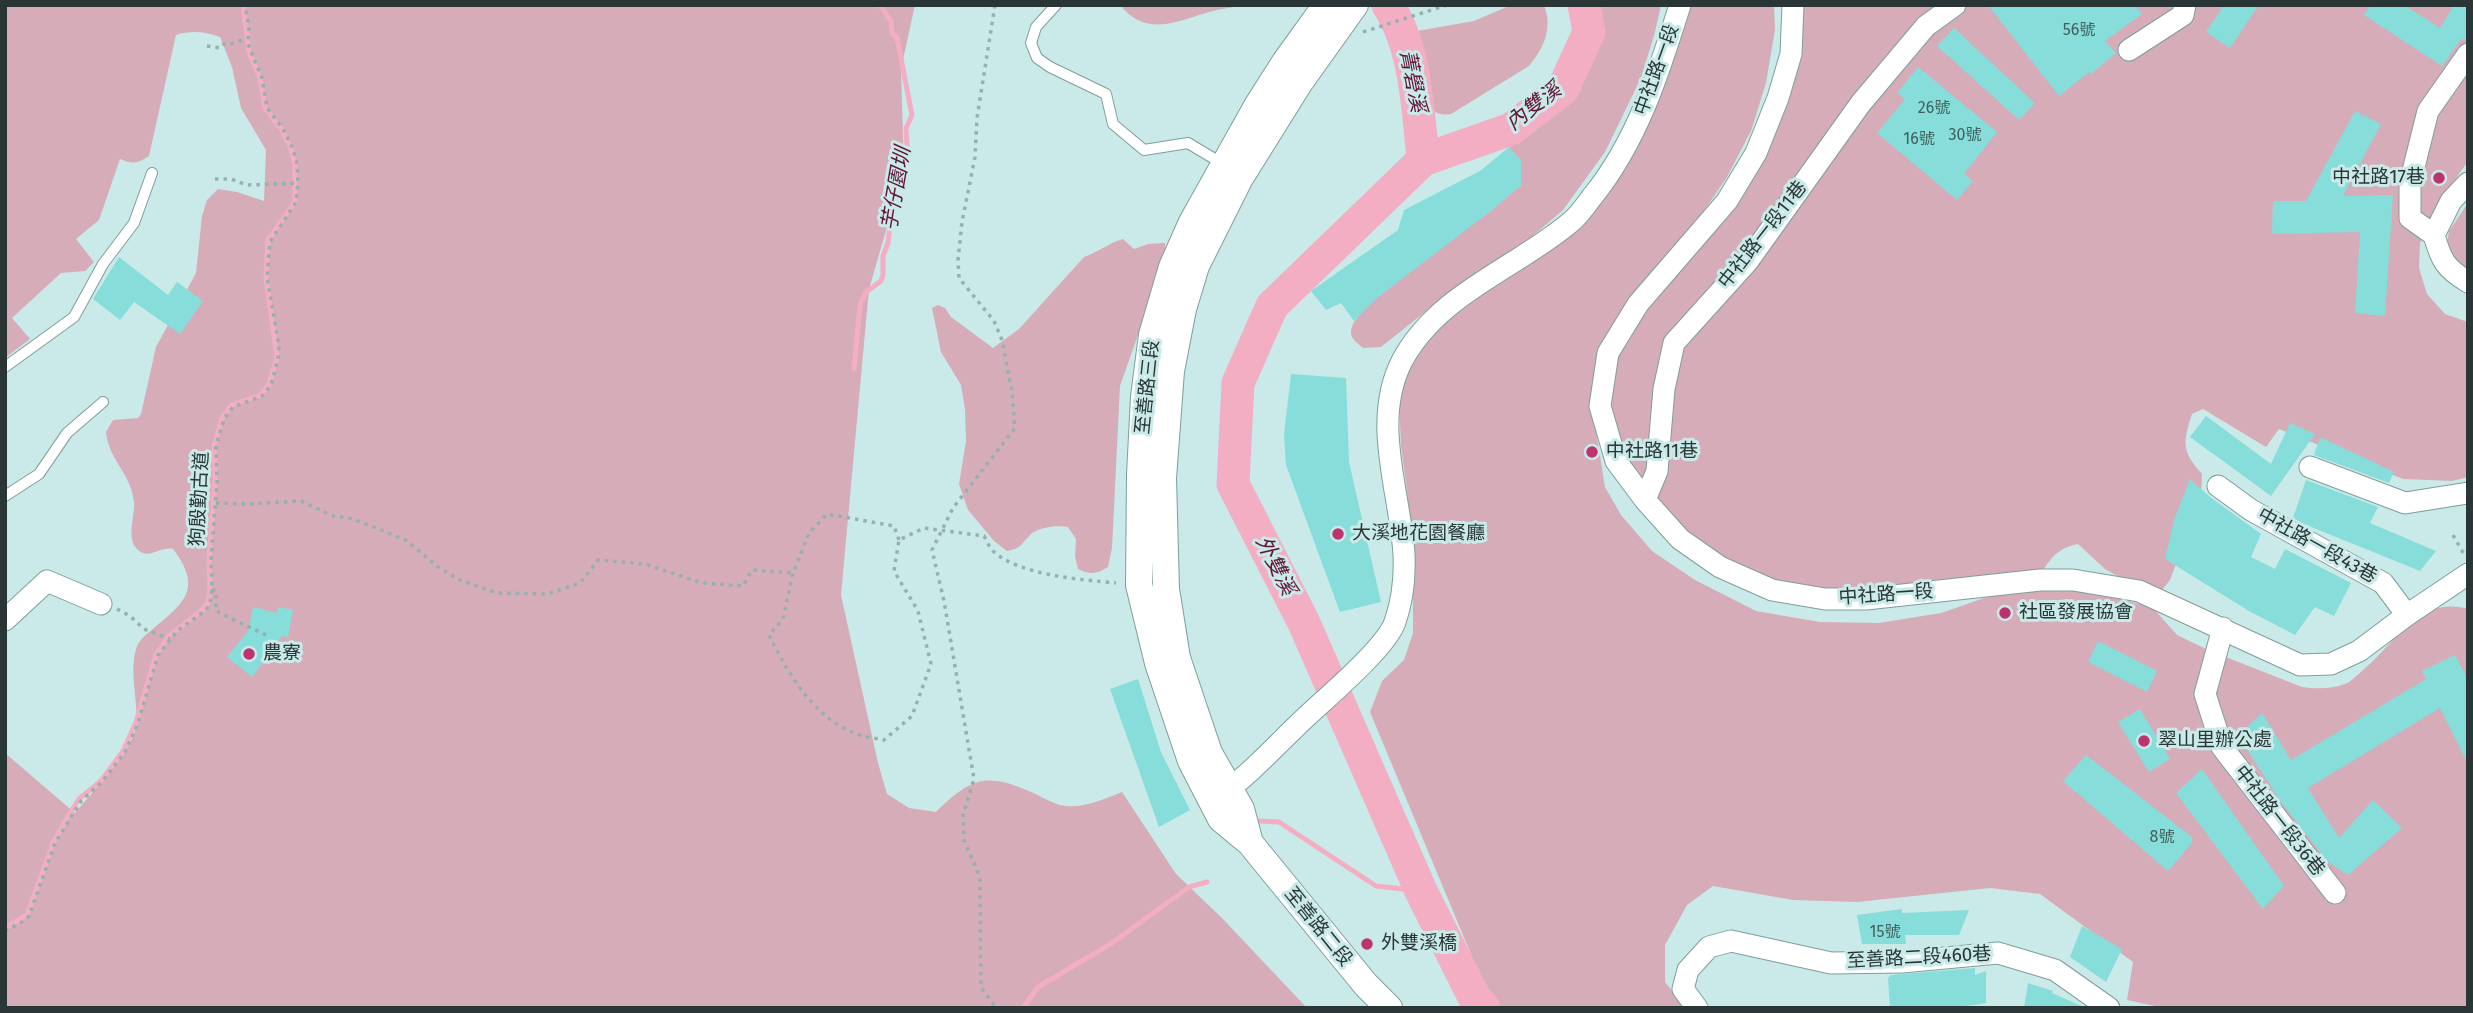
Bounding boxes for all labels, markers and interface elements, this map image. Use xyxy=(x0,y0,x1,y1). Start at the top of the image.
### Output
street label: 中社路一段 xyxy=(1630,21,1684,119)
house number: 56號 xyxy=(2063,21,2095,41)
water label: 菁礐溪 xyxy=(1394,48,1430,114)
water label: 內雙溪 xyxy=(1501,78,1567,136)
house number: 26號 xyxy=(1918,99,1950,119)
house number: 30號 xyxy=(1949,126,1981,146)
house number: 16號 xyxy=(1903,130,1935,150)
water label: 芋仔園圳 xyxy=(877,145,917,233)
place label: 中社路17巷 xyxy=(2332,167,2425,189)
marker: 中社路17巷 xyxy=(2431,170,2447,186)
street label: 中社路一段11巷 xyxy=(1714,177,1812,293)
street label: 至善路三段 xyxy=(1132,339,1164,435)
place label: 中社路11巷 xyxy=(1606,441,1698,463)
marker: 中社路11巷 xyxy=(1584,444,1600,460)
street label: 狗殷勤古道 xyxy=(186,451,214,547)
street label: 中社路一段43巷 xyxy=(2253,504,2381,588)
place label: 大溪地花園餐廳 xyxy=(1352,523,1485,545)
marker: 大溪地花園餐廳 xyxy=(1330,526,1346,542)
water label: 外雙溪 xyxy=(1249,532,1301,600)
street label: 中社路一段 xyxy=(1838,580,1934,610)
place label: 社區發展協會 xyxy=(2019,602,2133,624)
marker: 社區發展協會 xyxy=(1997,605,2013,621)
place label: 農寮 xyxy=(263,643,301,665)
marker: 農寮 xyxy=(241,646,257,662)
place label: 翠山里辦公處 xyxy=(2158,730,2272,752)
marker: 翠山里辦公處 xyxy=(2136,733,2152,749)
street label: 中社路一段36巷 xyxy=(2229,761,2329,881)
house number: 8號 xyxy=(2150,828,2174,848)
street label: 至善路二段 xyxy=(1279,883,1357,971)
house number: 15號 xyxy=(1870,923,1900,943)
place label: 外雙溪橋 xyxy=(1381,933,1457,955)
marker: 外雙溪橋 xyxy=(1359,936,1375,952)
street label: 至善路二段460巷 xyxy=(1846,943,1992,973)

